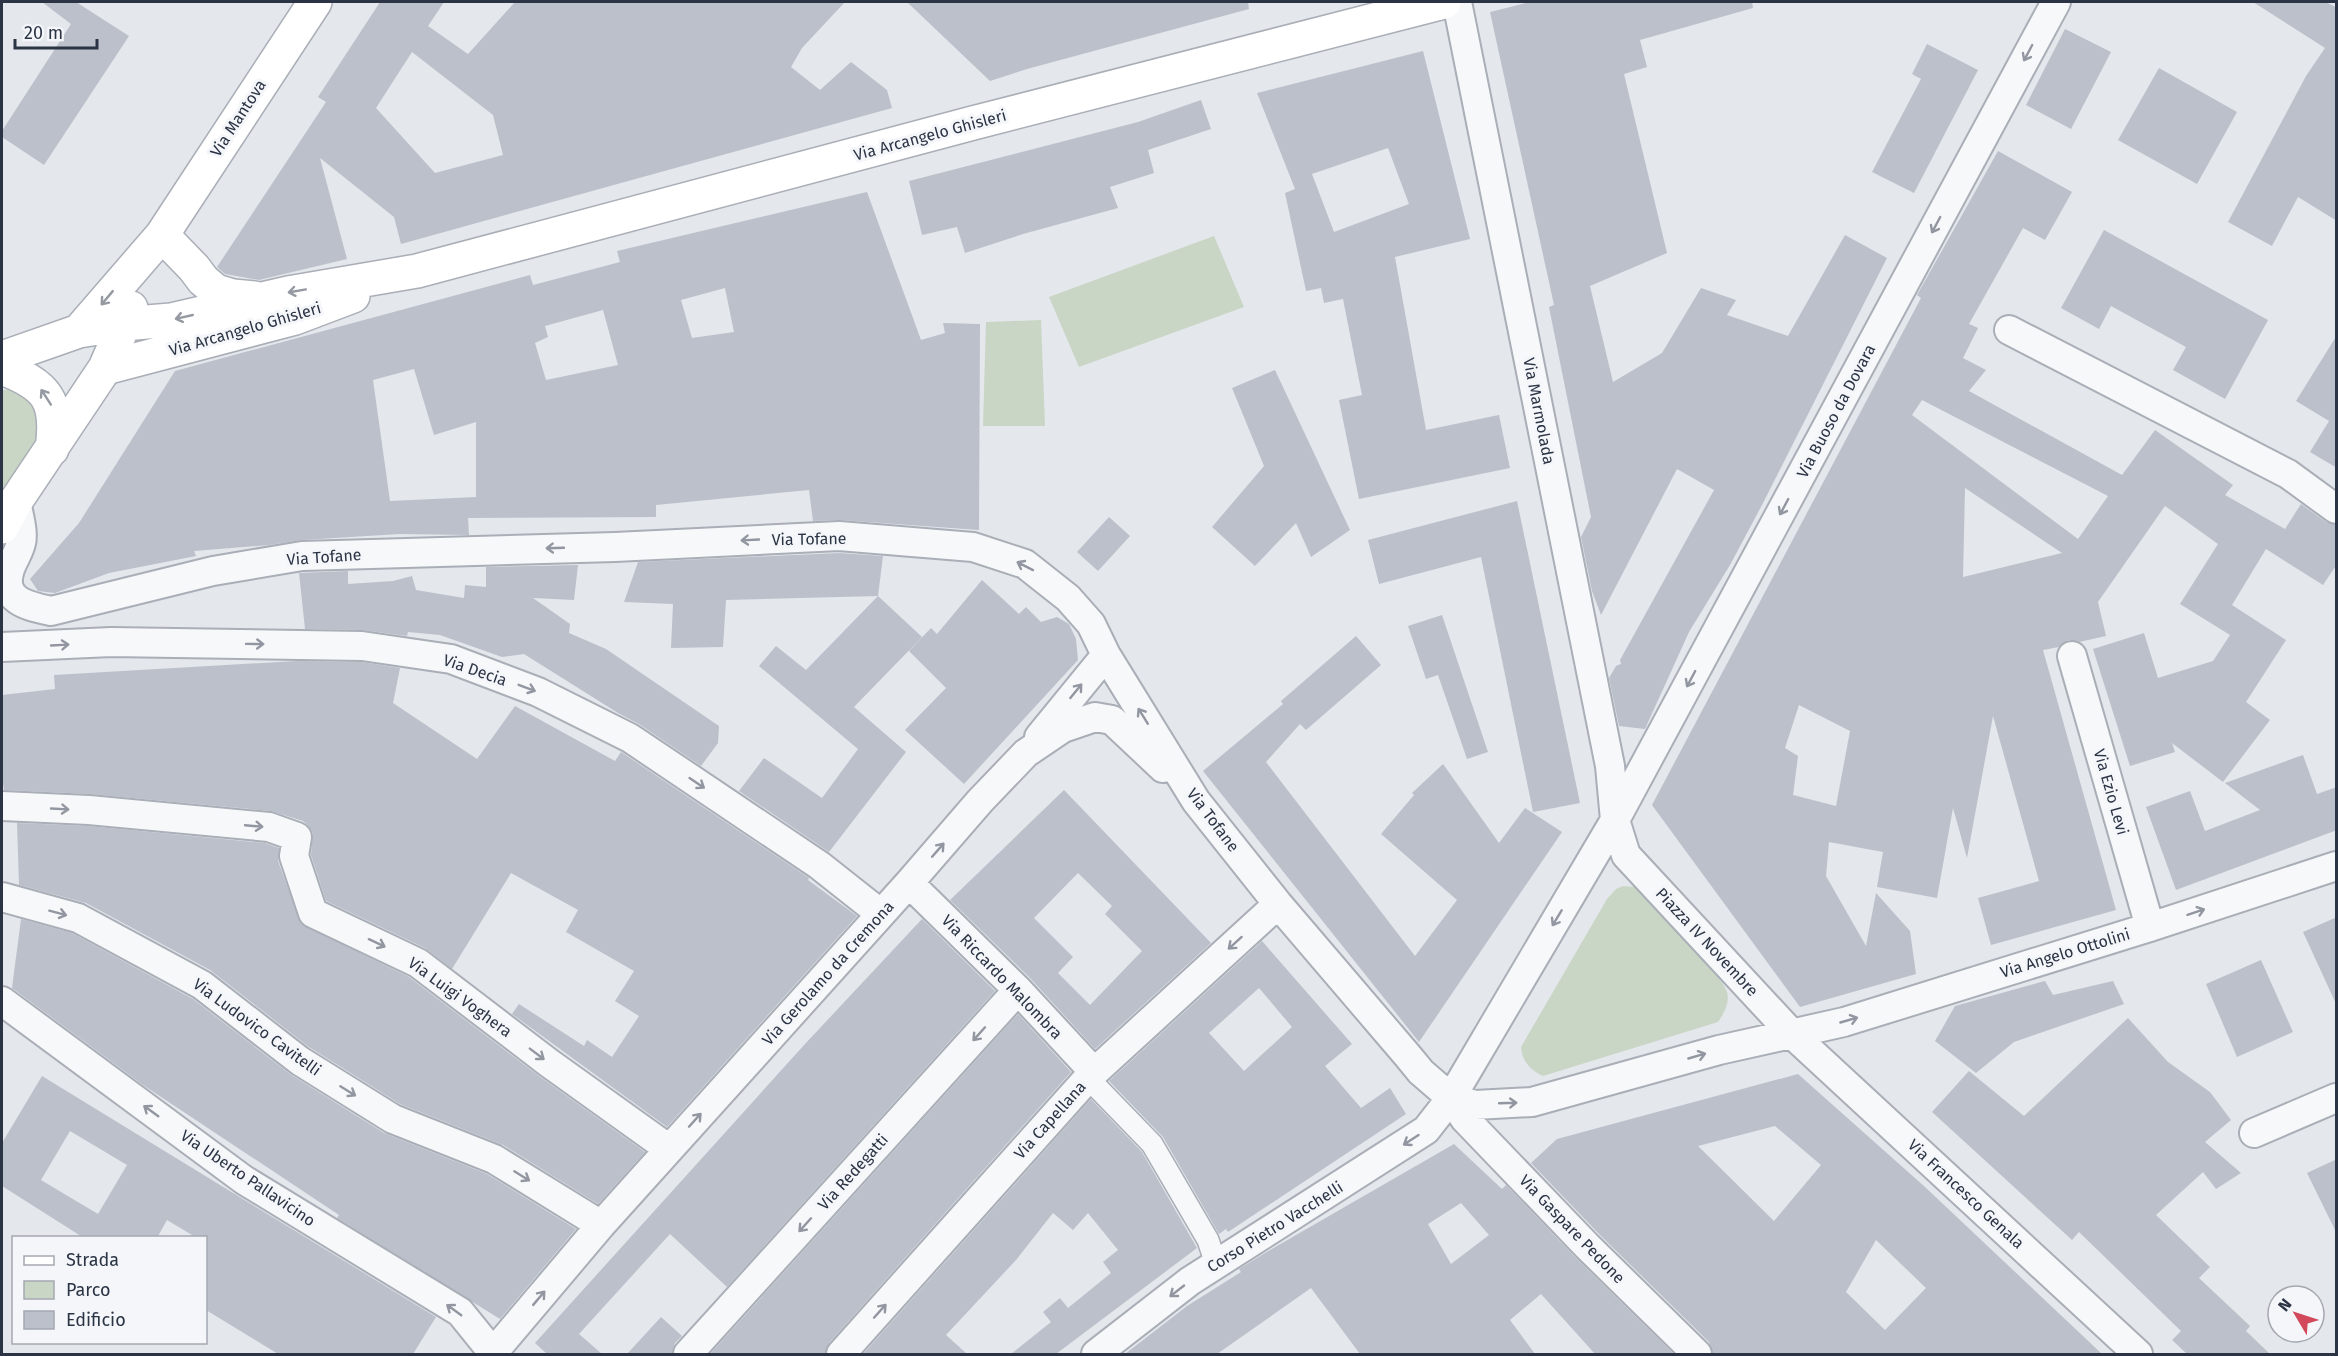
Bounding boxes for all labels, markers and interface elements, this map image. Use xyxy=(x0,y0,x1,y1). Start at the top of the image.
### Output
scale bar xyxy=(15,12,98,50)
text: 20 m xyxy=(24,22,63,44)
one-way arrow xyxy=(2022,44,2034,61)
street label: Via Mantova xyxy=(206,76,270,160)
street label: Via Arcangelo Ghisleri xyxy=(852,105,1008,165)
one-way arrow xyxy=(1930,215,1941,233)
one-way arrow xyxy=(287,286,307,297)
one-way arrow xyxy=(100,290,114,305)
street label: Via Arcangelo Ghisleri xyxy=(167,298,323,360)
one-way arrow xyxy=(175,312,194,324)
street label: Via Buoso da Dovara xyxy=(1793,341,1879,481)
street label: Via Marmolada xyxy=(1519,356,1559,466)
one-way arrow xyxy=(39,389,52,406)
one-way arrow xyxy=(1778,498,1789,516)
street label: Via Tofane xyxy=(771,529,847,549)
one-way arrow xyxy=(740,535,760,546)
one-way arrow xyxy=(545,543,565,554)
street label: Via Tofane xyxy=(286,545,362,569)
one-way arrow xyxy=(1016,559,1034,571)
one-way arrow xyxy=(49,639,69,650)
one-way arrow xyxy=(244,639,264,650)
street label: Via Decia xyxy=(441,650,509,690)
one-way arrow xyxy=(1685,670,1697,687)
one-way arrow xyxy=(518,683,536,694)
one-way arrow xyxy=(1070,683,1083,699)
one-way arrow xyxy=(1137,708,1149,725)
street label: Via Ezio Levi xyxy=(2090,747,2132,837)
one-way arrow xyxy=(688,778,705,790)
street label: Via Tofane xyxy=(1183,784,1243,856)
one-way arrow xyxy=(49,803,69,814)
one-way arrow xyxy=(244,820,264,831)
one-way arrow xyxy=(931,843,945,858)
street label: Piazza IV Novembre xyxy=(1652,884,1762,1000)
street label: Via Gerolamo da Cremona xyxy=(758,897,898,1049)
one-way arrow xyxy=(2186,906,2205,917)
one-way arrow xyxy=(48,908,67,919)
one-way arrow xyxy=(1551,909,1563,926)
street label: Via Riccardo Malombra xyxy=(938,911,1066,1043)
street label: Via Angelo Ottolini xyxy=(1998,924,2132,982)
one-way arrow xyxy=(1227,936,1242,950)
one-way arrow xyxy=(367,938,385,950)
street label: Via Luigi Voghera xyxy=(404,953,516,1041)
street label: Via Ludovico Cavitelli xyxy=(189,974,325,1080)
one-way arrow xyxy=(1839,1014,1858,1025)
one-way arrow xyxy=(971,1026,986,1041)
one-way arrow xyxy=(529,1047,545,1060)
one-way arrow xyxy=(1687,1050,1706,1061)
street label: Via Capellana xyxy=(1010,1077,1090,1163)
one-way arrow xyxy=(339,1085,356,1097)
one-way arrow xyxy=(1498,1098,1518,1109)
one-way arrow xyxy=(143,1105,159,1117)
one-way arrow xyxy=(688,1113,702,1128)
street label: Via Uberto Pallavicino xyxy=(177,1126,319,1230)
street label: Via Redegatti xyxy=(814,1130,892,1214)
one-way arrow xyxy=(1403,1134,1420,1146)
street label: Via Francesco Genala xyxy=(1904,1135,2028,1253)
one-way arrow xyxy=(513,1171,530,1183)
street label: Via Gaspare Pedone xyxy=(1515,1171,1629,1287)
street label: Corso Pietro Vacchelli xyxy=(1204,1177,1346,1277)
one-way arrow xyxy=(799,1217,813,1232)
legend xyxy=(12,1236,207,1344)
text: Strada xyxy=(66,1249,119,1271)
text: Parco xyxy=(66,1279,110,1301)
north arrow xyxy=(2266,1284,2326,1344)
one-way arrow xyxy=(1169,1285,1185,1298)
one-way arrow xyxy=(532,1291,546,1306)
text: N xyxy=(2274,1295,2295,1315)
one-way arrow xyxy=(447,1304,463,1316)
one-way arrow xyxy=(873,1304,887,1319)
text: Edificio xyxy=(66,1309,126,1331)

